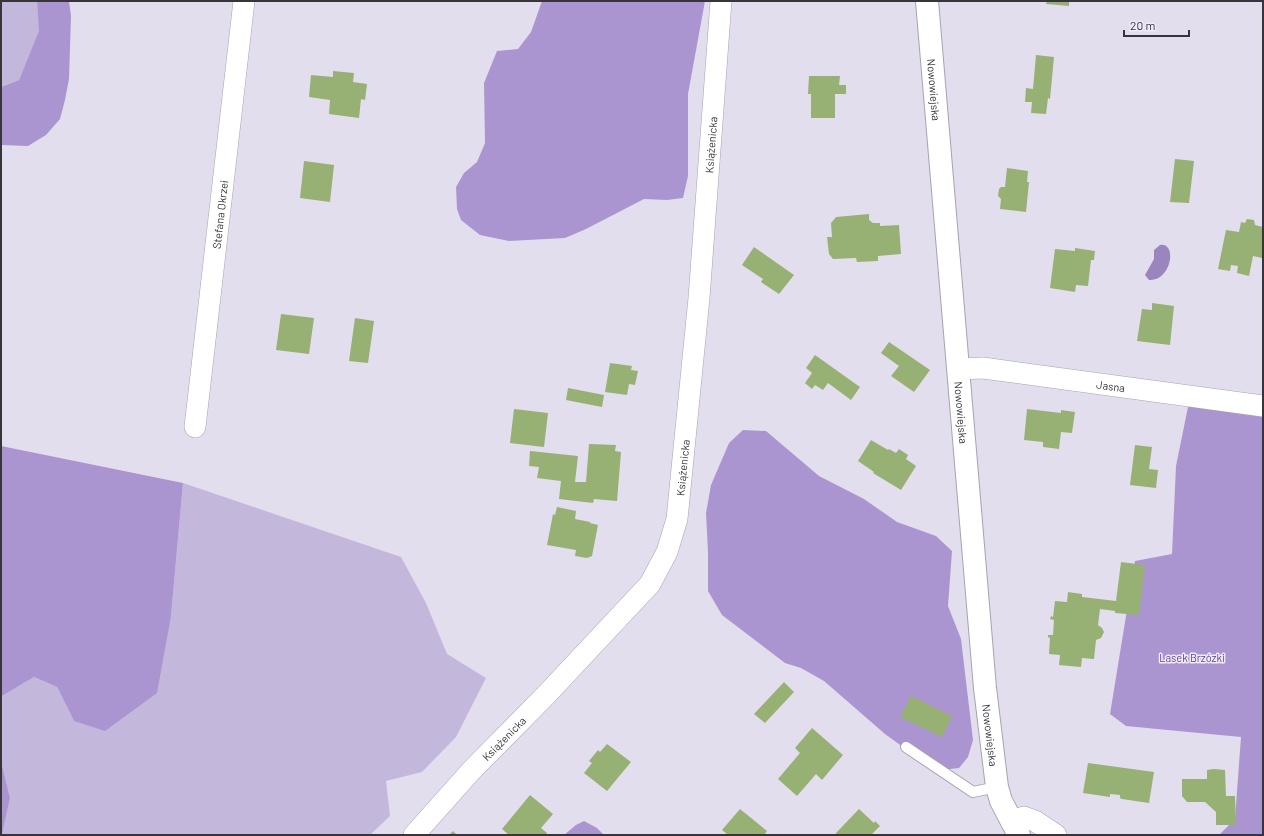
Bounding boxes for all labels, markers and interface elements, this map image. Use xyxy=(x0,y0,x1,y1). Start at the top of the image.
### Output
scale bar xyxy=(1124,12,1189,38)
text: 20 m xyxy=(1130,18,1156,32)
street label: Nowowiejska xyxy=(925,58,944,121)
street label: Książenicka xyxy=(702,116,719,174)
street label: Stefana Okrzei xyxy=(209,179,230,250)
street label: Jasna xyxy=(1096,377,1126,394)
street label: Nowowiejska xyxy=(953,381,971,444)
street label: Książenicka xyxy=(673,439,691,496)
park label: Lasek Brzózki xyxy=(1159,651,1225,664)
street label: Nowowiejska xyxy=(981,703,1001,767)
street label: Książenicka xyxy=(479,713,528,763)

